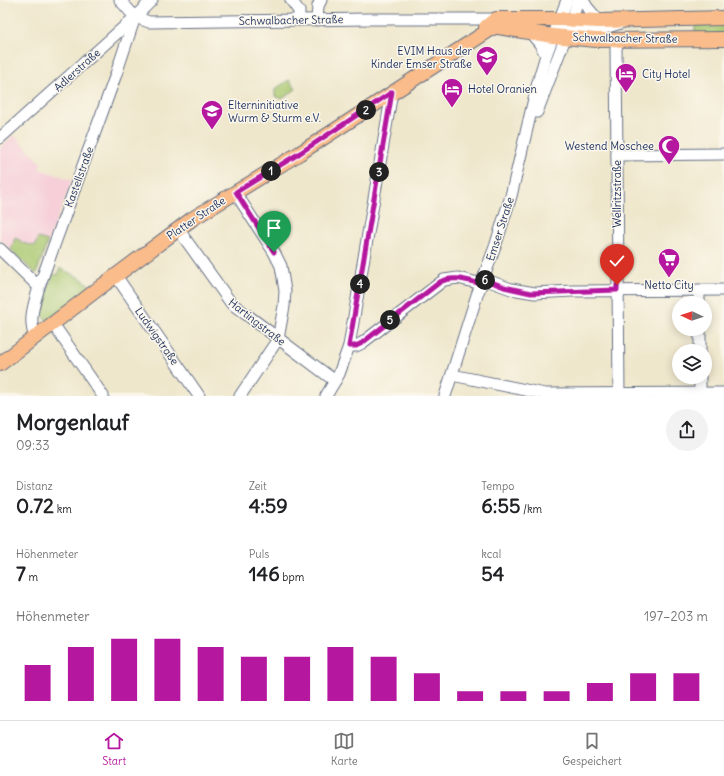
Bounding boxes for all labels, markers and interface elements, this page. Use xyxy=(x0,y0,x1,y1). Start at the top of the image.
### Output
street label: Schwalbacher Straße xyxy=(238,12,344,28)
street label: Schwalbacher Straße xyxy=(572,30,678,46)
place label: EVIM Haus der Kinder Emser Straße xyxy=(371,44,472,71)
school or university icon: EVIM Haus der Kinder Emser Straße xyxy=(474,44,500,77)
street label: Adlerstraße xyxy=(51,45,103,95)
hotel icon: City Hotel xyxy=(613,61,639,94)
place label: City Hotel xyxy=(642,67,690,81)
hotel icon: Hotel Oranien xyxy=(439,76,465,109)
place label: Hotel Oranien xyxy=(468,82,537,96)
school or university icon: Elterninitiative Wurm & Sturm e.V. xyxy=(199,98,225,131)
place label: Elterninitiative Wurm & Sturm e.V. xyxy=(228,98,321,125)
pin: 2 xyxy=(356,100,376,120)
text: 2 xyxy=(363,103,369,117)
mosque icon: Westend Moschee xyxy=(656,133,682,166)
place label: Westend Moschee xyxy=(565,139,654,153)
street label: Kastellstraße xyxy=(62,145,96,209)
street label: Wellritzstraße xyxy=(610,160,624,228)
pin: 1 xyxy=(261,161,281,181)
pin: 3 xyxy=(369,162,389,182)
text: 1 xyxy=(269,164,273,178)
text: 3 xyxy=(376,165,382,179)
street label: Platter Straße xyxy=(164,193,228,243)
street label: Emser Straße xyxy=(483,195,517,263)
pin xyxy=(257,211,291,252)
icon: arrive xyxy=(263,217,285,239)
pin xyxy=(600,244,634,285)
supermarket icon: Netto City xyxy=(656,246,682,279)
icon: check xyxy=(606,250,628,272)
pin: 6 xyxy=(475,270,495,290)
text: 6 xyxy=(482,273,488,287)
pin: 4 xyxy=(350,274,370,294)
text: 4 xyxy=(357,277,363,291)
place label: Netto City xyxy=(644,278,694,292)
street label: Hartingstraße xyxy=(226,295,288,349)
north arrow xyxy=(672,296,712,336)
map controls xyxy=(672,296,712,384)
street label: Ludwigstraße xyxy=(132,304,182,368)
pin: 5 xyxy=(380,310,400,330)
text: 5 xyxy=(387,313,393,327)
button: layers xyxy=(672,344,712,384)
text: Morgenlauf xyxy=(16,408,129,436)
button: share xyxy=(666,409,708,451)
text: 09:33 xyxy=(16,437,50,454)
text: Distanz xyxy=(16,479,53,493)
text: Zeit xyxy=(249,479,267,493)
text: Tempo xyxy=(481,479,514,493)
text: 0.72 xyxy=(16,493,54,518)
text: 4:59 xyxy=(249,493,288,518)
text: 6:55 xyxy=(481,493,520,518)
text: km xyxy=(54,502,72,516)
text: /km xyxy=(520,502,542,516)
text: Höhenmeter xyxy=(16,547,78,561)
text: Puls xyxy=(249,547,269,561)
text: kcal xyxy=(481,547,501,561)
text: 7 xyxy=(16,561,26,586)
text: 146 xyxy=(249,561,280,586)
text: 54 xyxy=(481,561,504,586)
text: m xyxy=(26,570,38,584)
text: bpm xyxy=(280,570,304,584)
text: Höhenmeter xyxy=(16,608,90,625)
text: 197–203 m xyxy=(644,608,708,625)
tab: Start xyxy=(102,730,126,768)
tab: Karte xyxy=(331,730,358,768)
tab: Gespeichert xyxy=(562,730,622,768)

